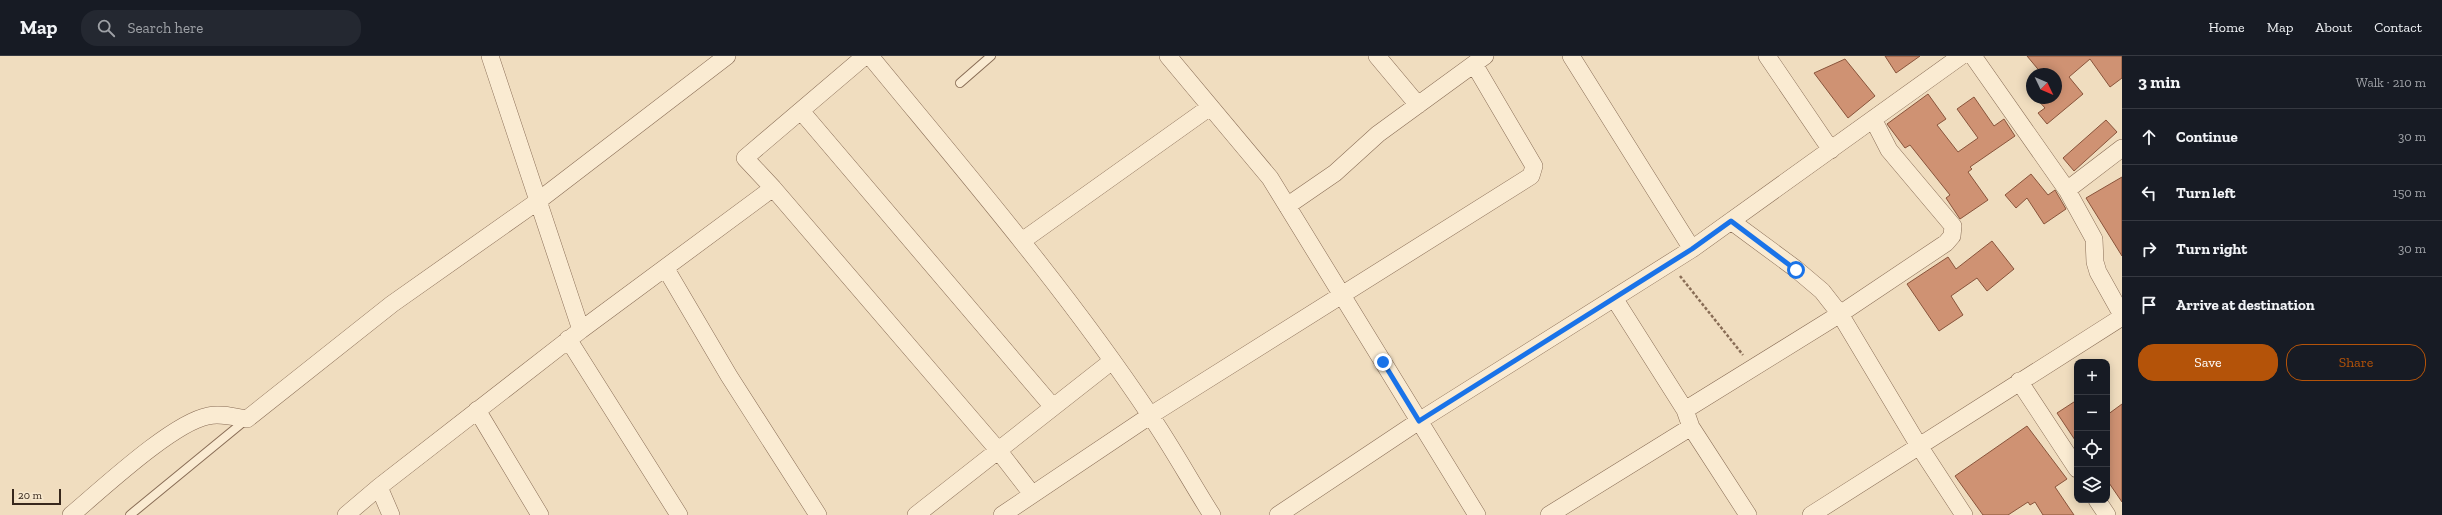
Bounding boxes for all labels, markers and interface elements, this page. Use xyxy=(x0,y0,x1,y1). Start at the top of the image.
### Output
search box xyxy=(81,10,361,46)
text: Map xyxy=(20,16,57,39)
icon: search xyxy=(95,17,117,39)
text: Search here xyxy=(127,19,203,37)
text: Home xyxy=(2209,19,2245,36)
text: Map xyxy=(2267,19,2293,36)
text: About xyxy=(2315,19,2352,36)
text: Contact xyxy=(2374,19,2422,36)
north arrow xyxy=(2026,68,2062,104)
text: 3 min xyxy=(2138,72,2180,92)
text: Walk · 210 m xyxy=(2356,75,2426,90)
icon: ahead xyxy=(2138,126,2160,148)
text: Continue xyxy=(2176,128,2238,146)
text: 30 m xyxy=(2398,129,2426,144)
icon: left xyxy=(2138,182,2160,204)
text: Turn left xyxy=(2176,184,2236,202)
text: 150 m xyxy=(2393,185,2426,200)
icon: right xyxy=(2138,238,2160,260)
text: Turn right xyxy=(2176,240,2247,258)
text: 30 m xyxy=(2398,241,2426,256)
route start xyxy=(1787,261,1805,279)
icon: arrive xyxy=(2138,294,2160,316)
text: Arrive at destination xyxy=(2176,296,2315,314)
button: Save xyxy=(2138,344,2278,381)
button: Share xyxy=(2286,344,2426,381)
route end xyxy=(1374,353,1392,371)
map controls xyxy=(2074,359,2110,503)
button: + xyxy=(2074,359,2110,395)
button: − xyxy=(2074,395,2110,431)
button: locate xyxy=(2074,431,2110,467)
button: layers xyxy=(2074,467,2110,503)
scale bar xyxy=(12,487,61,506)
text: 20 m xyxy=(18,489,42,502)

